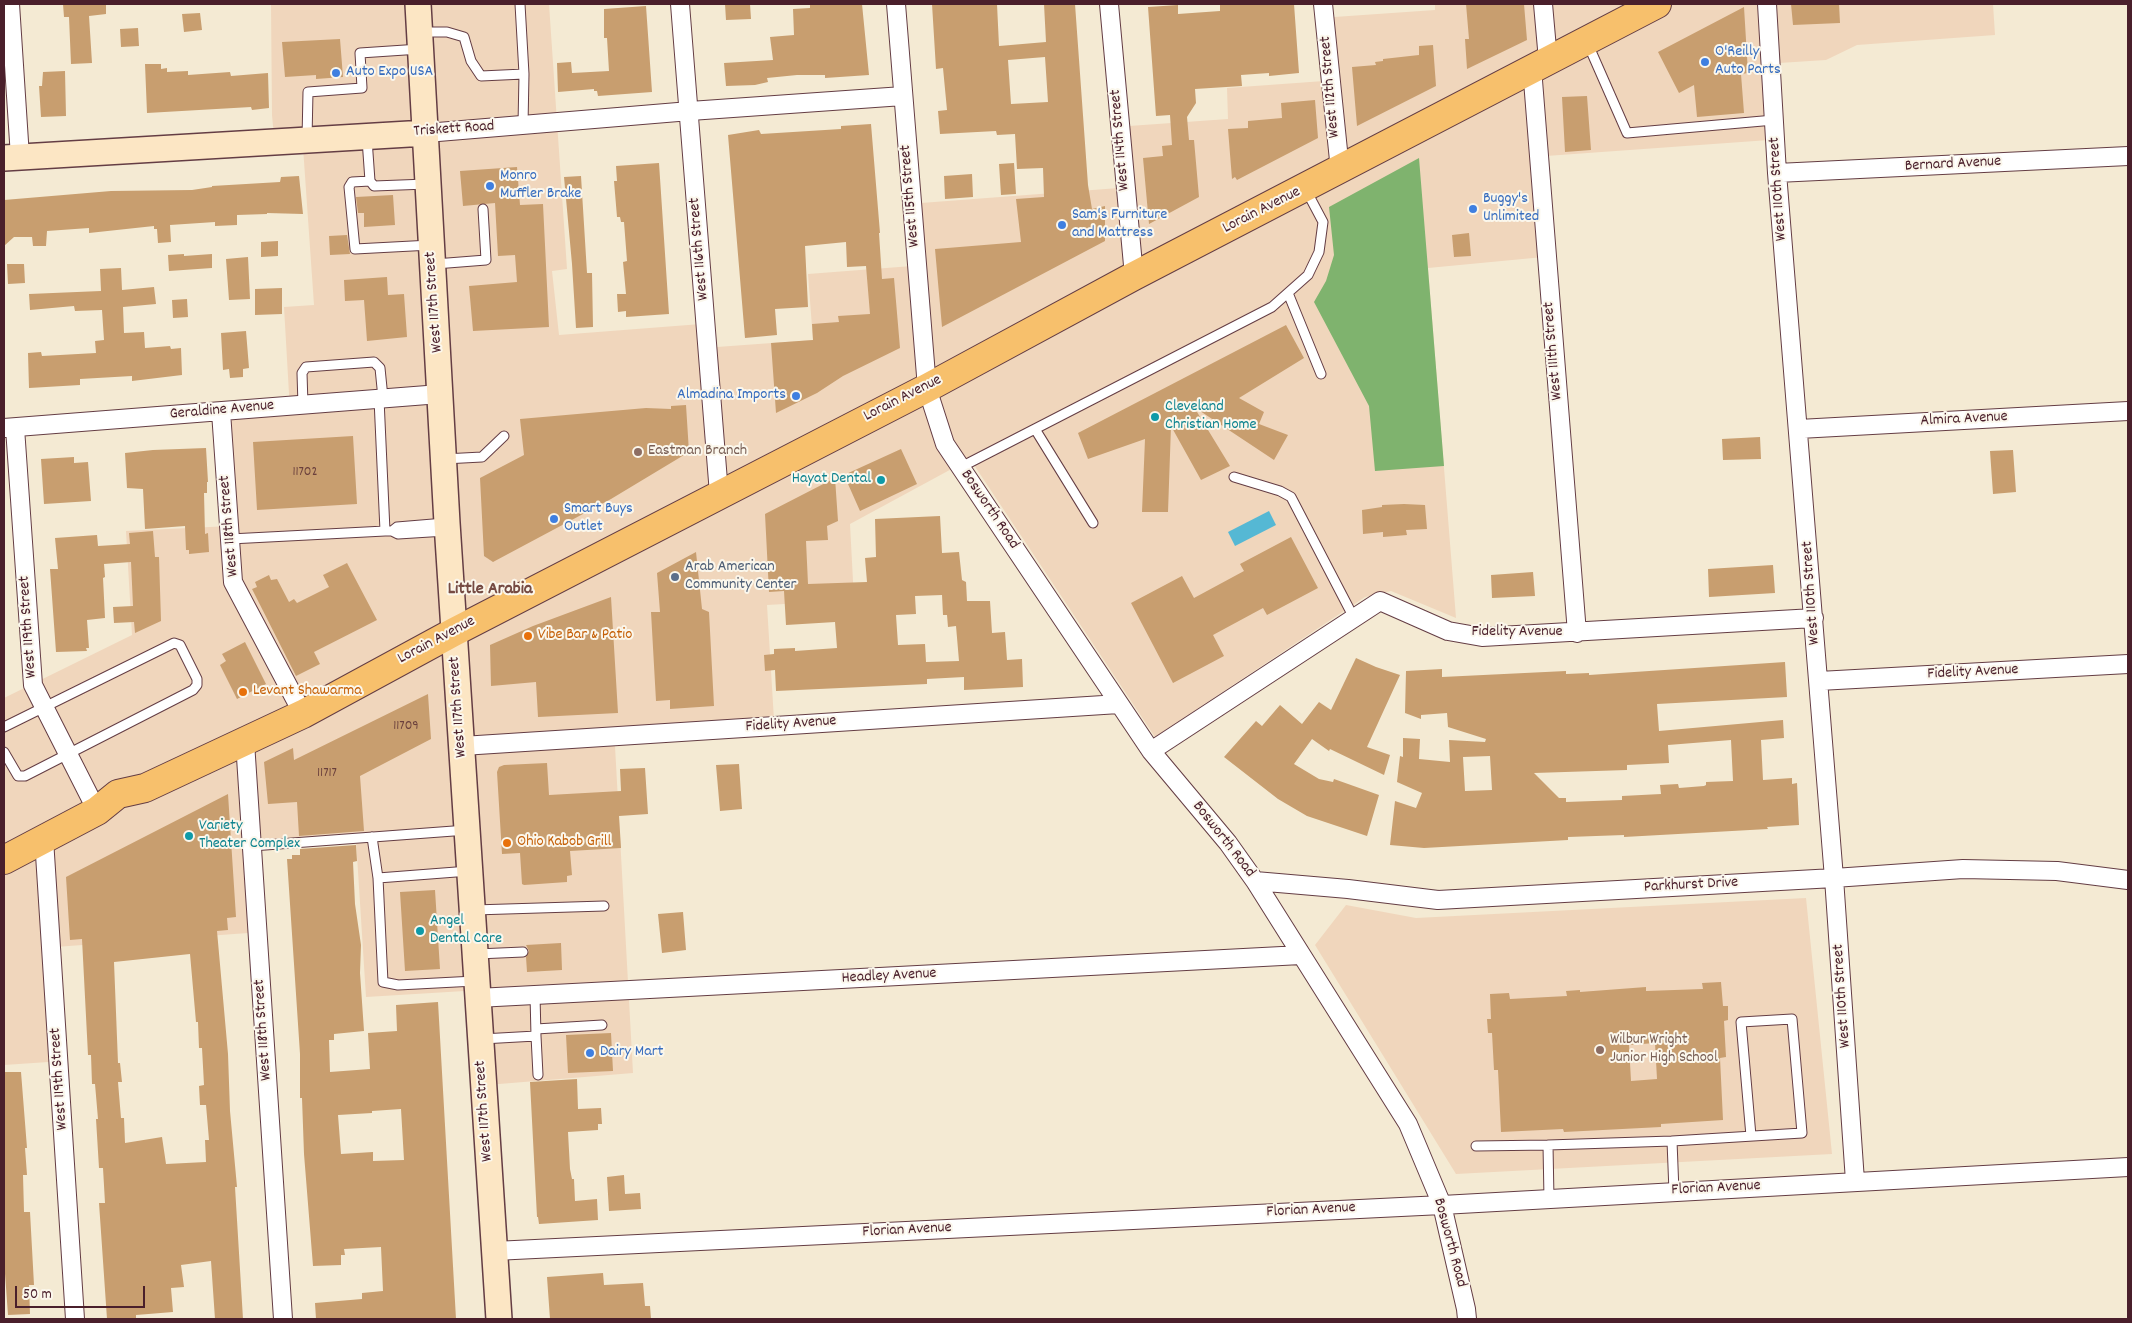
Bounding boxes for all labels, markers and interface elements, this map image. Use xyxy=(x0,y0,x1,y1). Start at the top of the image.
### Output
street label: West 112th Street xyxy=(1317,35,1345,139)
place label: O'Reilly Auto Parts xyxy=(1715,43,1781,81)
marker: O'Reilly Auto Parts xyxy=(1699,56,1711,68)
place label: Auto Expo USA xyxy=(346,63,433,83)
marker: Auto Expo USA xyxy=(330,67,342,79)
street label: West 114th Street xyxy=(1107,88,1135,192)
street label: Triskett Road xyxy=(413,118,495,142)
street label: West 110th Street xyxy=(1766,136,1792,242)
street label: West 115th Street xyxy=(897,144,925,248)
street label: Bernard Avenue xyxy=(1904,153,2002,177)
place label: Monro Muffler Brake xyxy=(500,167,581,205)
marker: Monro Muffler Brake xyxy=(484,180,496,192)
street label: Lorain Avenue xyxy=(1220,183,1304,239)
place label: Buggy's Unlimited xyxy=(1483,190,1539,228)
street label: West 116th Street xyxy=(686,197,714,301)
marker: Buggy's Unlimited xyxy=(1467,203,1479,215)
place label: Sam's Furniture and Mattress xyxy=(1072,206,1167,244)
marker: Sam's Furniture and Mattress xyxy=(1056,219,1068,231)
street label: West 117th Street xyxy=(422,251,448,353)
street label: West 111th Street xyxy=(1540,301,1568,401)
street label: Lorain Avenue xyxy=(861,371,945,427)
place label: Almadina Imports xyxy=(677,386,786,406)
marker: Almadina Imports xyxy=(790,390,802,402)
street label: Geraldine Avenue xyxy=(169,397,275,425)
place label: Cleveland Christian Home xyxy=(1165,398,1257,436)
street label: Almira Avenue xyxy=(1920,408,2008,432)
marker: Cleveland Christian Home xyxy=(1149,411,1161,423)
place label: Eastman Branch xyxy=(648,442,747,462)
marker: Eastman Branch xyxy=(632,446,644,458)
house number: 11702 xyxy=(292,465,318,481)
street label: Bosworth Road xyxy=(955,467,1023,553)
place label: Hayat Dental xyxy=(792,470,871,490)
street label: West 118th Street xyxy=(216,474,244,578)
marker: Hayat Dental xyxy=(875,474,887,486)
place label: Smart Buys Outlet xyxy=(564,500,633,538)
marker: Smart Buys Outlet xyxy=(548,513,560,525)
street label: West 110th Street xyxy=(1799,540,1825,646)
place label: Arab American Community Center xyxy=(685,558,796,596)
marker: Arab American Community Center xyxy=(669,571,681,583)
street label: West 119th Street xyxy=(16,575,42,679)
district label: Little Arabia xyxy=(448,580,532,602)
street label: Lorain Avenue xyxy=(395,613,479,669)
street label: Fidelity Avenue xyxy=(1471,623,1563,643)
place label: Vibe Bar & Patio xyxy=(538,626,632,646)
marker: Vibe Bar & Patio xyxy=(522,630,534,642)
street label: West 117th Street xyxy=(446,656,472,758)
street label: Fidelity Avenue xyxy=(1927,661,2019,685)
place label: Levant Shawarma xyxy=(253,682,362,702)
marker: Levant Shawarma xyxy=(237,686,249,698)
street label: Fidelity Avenue xyxy=(745,712,837,738)
house number: 11709 xyxy=(393,719,419,735)
house number: 11717 xyxy=(317,766,337,782)
street label: Bosworth Road xyxy=(1187,798,1259,882)
place label: Variety Theater Complex xyxy=(199,817,300,855)
marker: Variety Theater Complex xyxy=(183,830,195,842)
place label: Ohio Kabob Grill xyxy=(517,833,611,853)
marker: Ohio Kabob Grill xyxy=(501,837,513,849)
street label: Parkhurst Drive xyxy=(1643,874,1739,898)
place label: Angel Dental Care xyxy=(430,912,502,950)
marker: Angel Dental Care xyxy=(414,925,426,937)
street label: West 110th Street xyxy=(1830,943,1856,1049)
street label: Headley Avenue xyxy=(841,965,937,989)
street label: West 118th Street xyxy=(251,979,277,1081)
street label: West 119th Street xyxy=(47,1027,73,1131)
place label: Wilbur Wright Junior High School xyxy=(1610,1031,1718,1069)
place label: Dairy Mart xyxy=(600,1043,663,1063)
marker: Wilbur Wright Junior High School xyxy=(1594,1044,1606,1056)
marker: Dairy Mart xyxy=(584,1047,596,1059)
street label: West 117th Street xyxy=(472,1060,498,1162)
street label: Florian Avenue xyxy=(1671,1177,1761,1201)
street label: Bosworth Road xyxy=(1428,1196,1470,1290)
street label: Florian Avenue xyxy=(1266,1199,1356,1223)
street label: Florian Avenue xyxy=(862,1219,952,1243)
scale bar xyxy=(18,1276,148,1308)
text: 50 m xyxy=(23,1284,52,1306)

